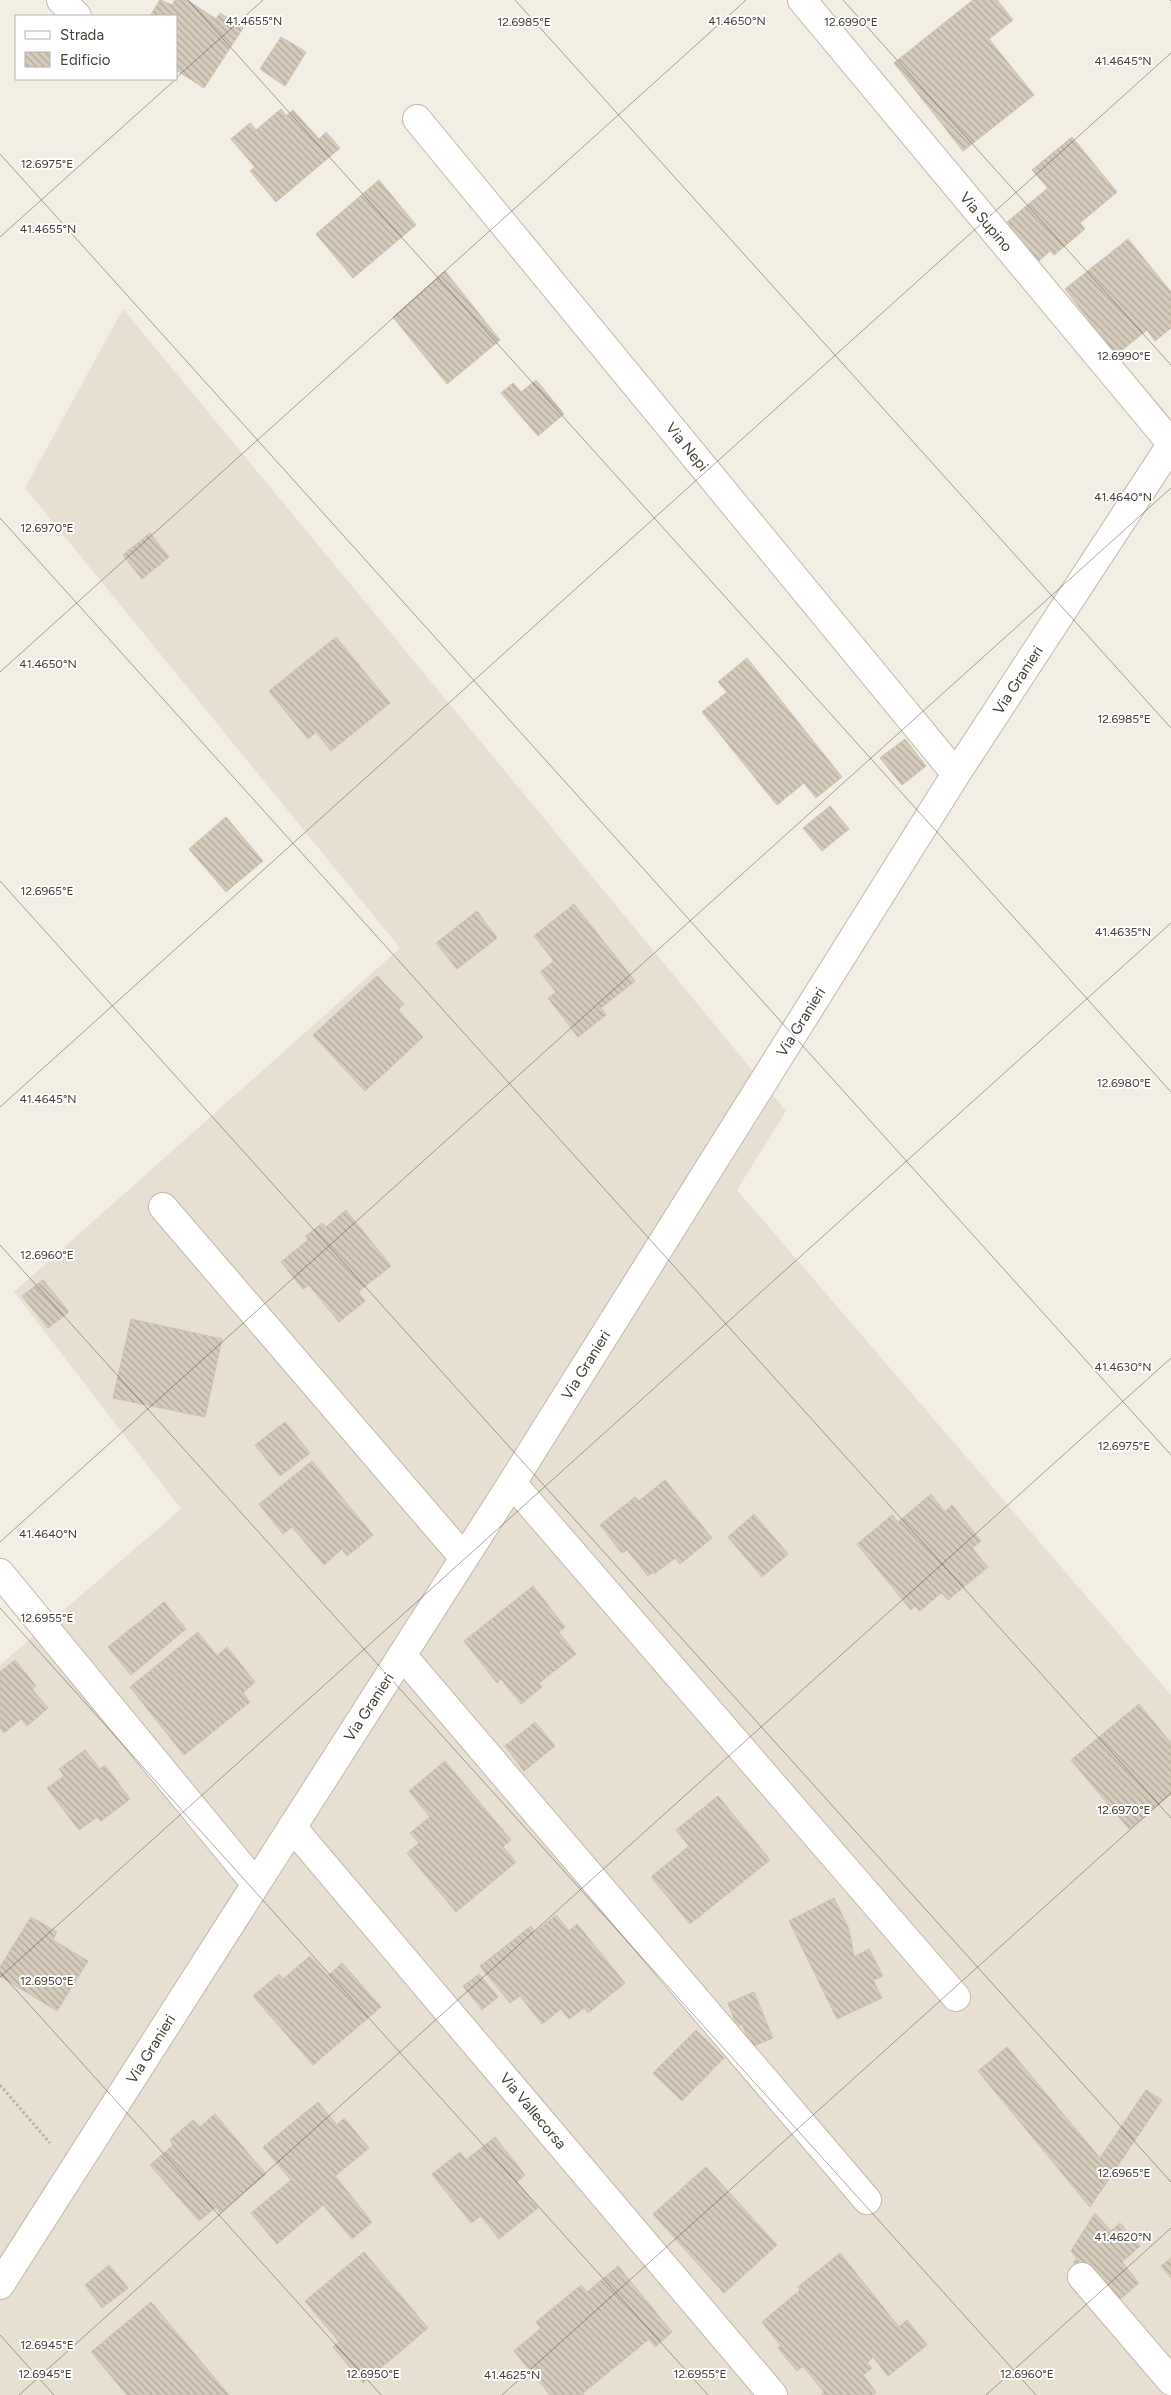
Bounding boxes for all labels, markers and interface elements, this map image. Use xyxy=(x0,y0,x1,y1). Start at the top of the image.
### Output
text: 41.4655°N xyxy=(226,14,282,28)
text: 41.4650°N xyxy=(708,14,766,28)
legend xyxy=(15,15,178,80)
text: 12.6985°E xyxy=(497,15,551,29)
text: 12.6990°E xyxy=(824,15,878,29)
text: Strada xyxy=(60,26,104,44)
text: Edificio xyxy=(60,51,111,69)
text: 41.4645°N xyxy=(1094,54,1152,68)
text: 12.6975°E xyxy=(21,157,73,171)
street label: Via Supino xyxy=(956,189,1016,256)
text: 41.4655°N xyxy=(20,222,76,236)
text: 12.6990°E xyxy=(1097,349,1151,363)
street label: Via Nepi xyxy=(662,419,712,475)
text: 41.4640°N xyxy=(1094,490,1152,504)
text: 12.6970°E xyxy=(20,521,74,535)
street label: Via Granieri xyxy=(989,642,1047,718)
text: 41.4650°N xyxy=(19,657,77,671)
text: 12.6985°E xyxy=(1097,712,1151,726)
text: 12.6965°E xyxy=(21,884,73,898)
text: 41.4635°N xyxy=(1095,925,1151,939)
street label: Via Granieri xyxy=(773,984,829,1060)
text: 12.6980°E xyxy=(1097,1076,1151,1090)
text: 41.4645°N xyxy=(19,1092,77,1106)
text: 12.6960°E xyxy=(20,1248,74,1262)
street label: Via Granieri xyxy=(558,1327,614,1403)
text: 41.4630°N xyxy=(1094,1360,1152,1374)
text: 12.6975°E xyxy=(1098,1439,1150,1453)
text: 41.4640°N xyxy=(19,1527,77,1541)
text: 12.6955°E xyxy=(20,1611,74,1625)
street label: Via Granieri xyxy=(340,1669,398,1745)
text: 12.6970°E xyxy=(1097,1803,1151,1817)
text: 12.6950°E xyxy=(20,1974,74,1988)
street label: Via Granieri xyxy=(123,2011,179,2087)
street label: Via Vallecorsa xyxy=(496,2069,570,2153)
text: 12.6965°E xyxy=(1098,2166,1150,2180)
text: 41.4620°N xyxy=(1094,2230,1152,2244)
text: 12.6945°E xyxy=(20,2338,74,2352)
text: 12.6945°E xyxy=(18,2367,72,2381)
text: 12.6950°E xyxy=(346,2367,400,2381)
text: 12.6955°E xyxy=(673,2367,727,2381)
text: 12.6960°E xyxy=(1000,2367,1054,2381)
text: 41.4625°N xyxy=(484,2368,540,2382)

